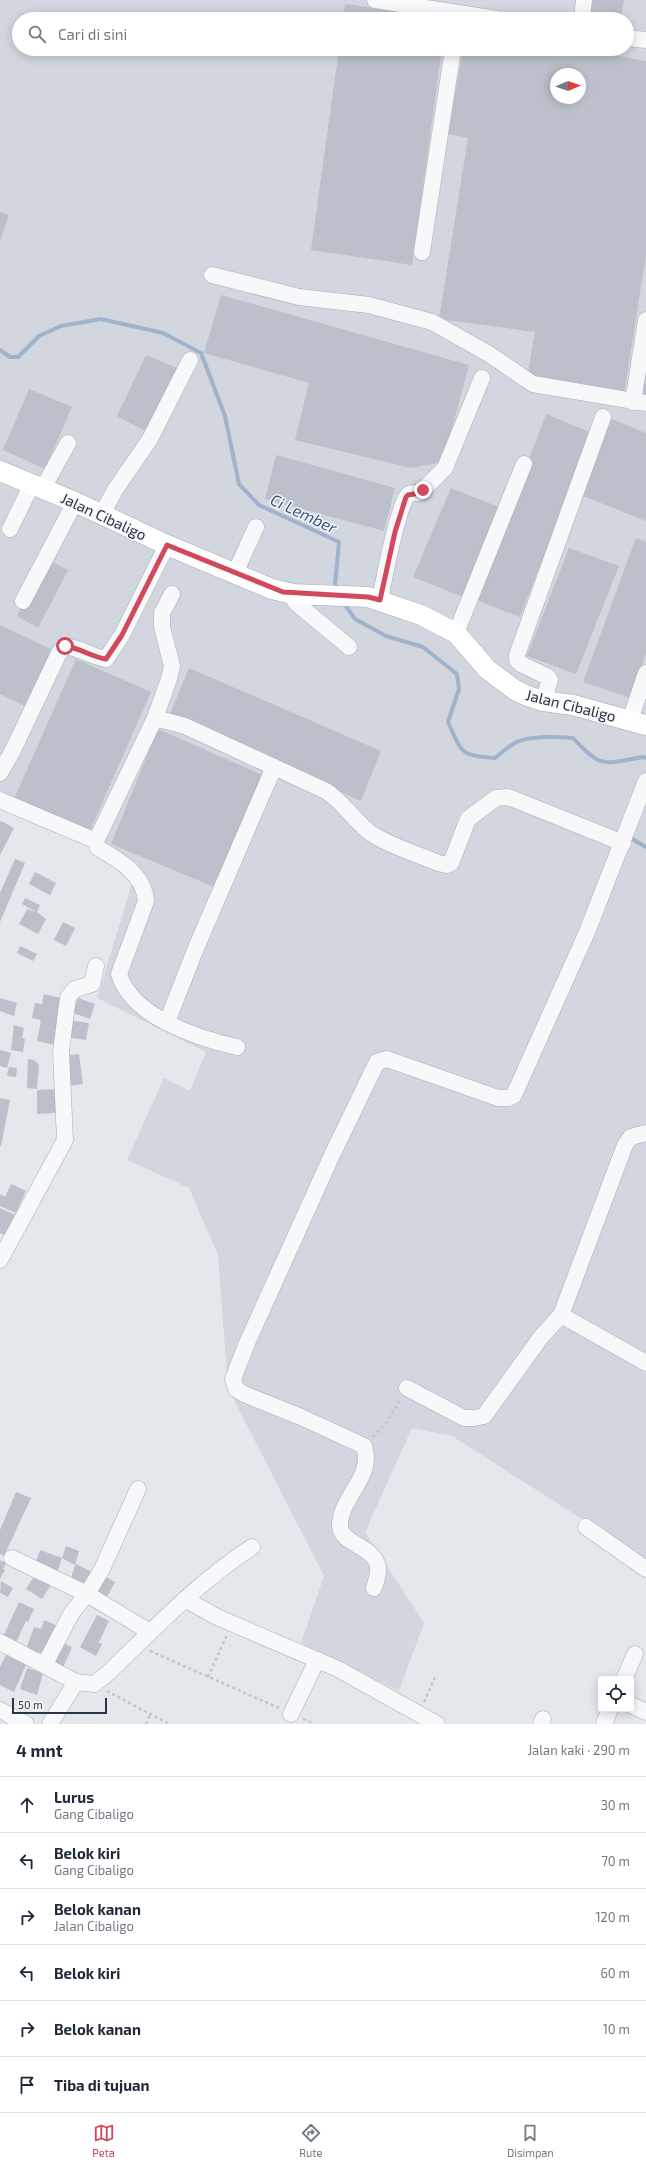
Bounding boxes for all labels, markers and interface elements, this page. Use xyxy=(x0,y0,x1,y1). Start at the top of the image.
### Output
search box xyxy=(12,12,634,56)
icon: search xyxy=(26,23,48,45)
text: Cari di sini xyxy=(58,25,127,43)
north arrow xyxy=(550,68,586,104)
route end xyxy=(414,481,432,499)
street label: Jalan Cibaligo xyxy=(58,488,150,544)
water label: Ci Lember xyxy=(268,489,341,537)
route start xyxy=(56,637,74,655)
street label: Jalan Cibaligo xyxy=(524,685,618,725)
map controls xyxy=(598,1676,634,1712)
button: locate xyxy=(598,1676,634,1712)
scale bar xyxy=(12,1696,107,1715)
text: 50 m xyxy=(18,1698,43,1711)
text: 4 mnt xyxy=(16,1740,63,1760)
text: Jalan kaki · 290 m xyxy=(528,1742,630,1758)
text: Lurus xyxy=(54,1788,94,1806)
icon: ahead xyxy=(16,1794,38,1816)
text: 30 m xyxy=(601,1797,630,1813)
text: Gang Cibaligo xyxy=(54,1806,134,1822)
text: Belok kiri xyxy=(54,1844,120,1862)
icon: left xyxy=(16,1850,38,1872)
text: 70 m xyxy=(601,1853,630,1869)
text: Gang Cibaligo xyxy=(54,1862,134,1878)
text: Belok kanan xyxy=(54,1900,141,1918)
icon: right xyxy=(16,1906,38,1928)
text: 120 m xyxy=(595,1909,630,1925)
text: Jalan Cibaligo xyxy=(54,1918,134,1934)
icon: left xyxy=(16,1962,38,1984)
text: Belok kiri xyxy=(54,1964,120,1982)
text: 60 m xyxy=(600,1965,630,1981)
icon: right xyxy=(16,2018,38,2040)
text: Belok kanan xyxy=(54,2020,141,2038)
text: 10 m xyxy=(603,2021,630,2037)
icon: arrive xyxy=(16,2074,38,2096)
text: Tiba di tujuan xyxy=(54,2076,150,2094)
tab: Peta xyxy=(92,2122,115,2159)
tab: Rute xyxy=(299,2122,322,2159)
tab: Disimpan xyxy=(507,2122,554,2159)

